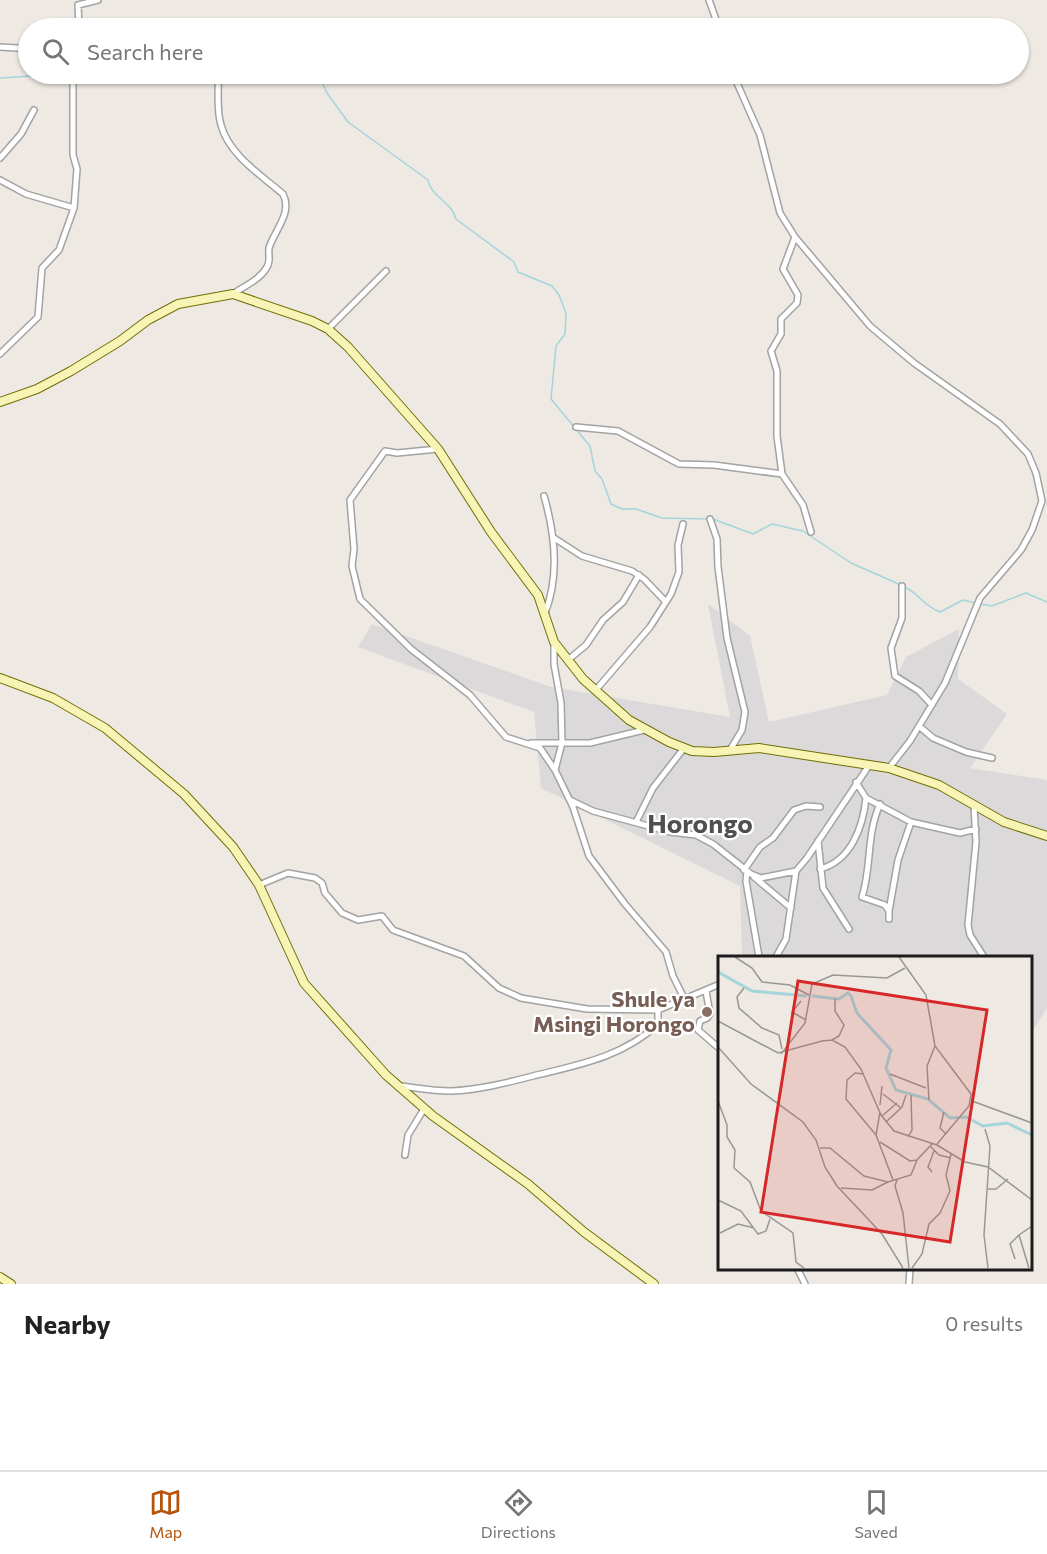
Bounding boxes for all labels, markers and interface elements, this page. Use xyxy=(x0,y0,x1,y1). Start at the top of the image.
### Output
search box xyxy=(18,18,1029,84)
icon: search xyxy=(39,35,72,68)
text: Search here xyxy=(87,38,203,65)
district label: Horongo xyxy=(647,807,753,838)
inset map xyxy=(718,956,1032,1269)
place label: Shule ya Msingi Horongo xyxy=(533,985,695,1037)
marker: Shule ya Msingi Horongo xyxy=(700,1005,714,1019)
text: Nearby xyxy=(24,1308,111,1339)
text: 0 results xyxy=(945,1311,1023,1335)
tab: Map xyxy=(149,1486,182,1541)
tab: Directions xyxy=(481,1486,556,1541)
tab: Saved xyxy=(854,1486,898,1541)

